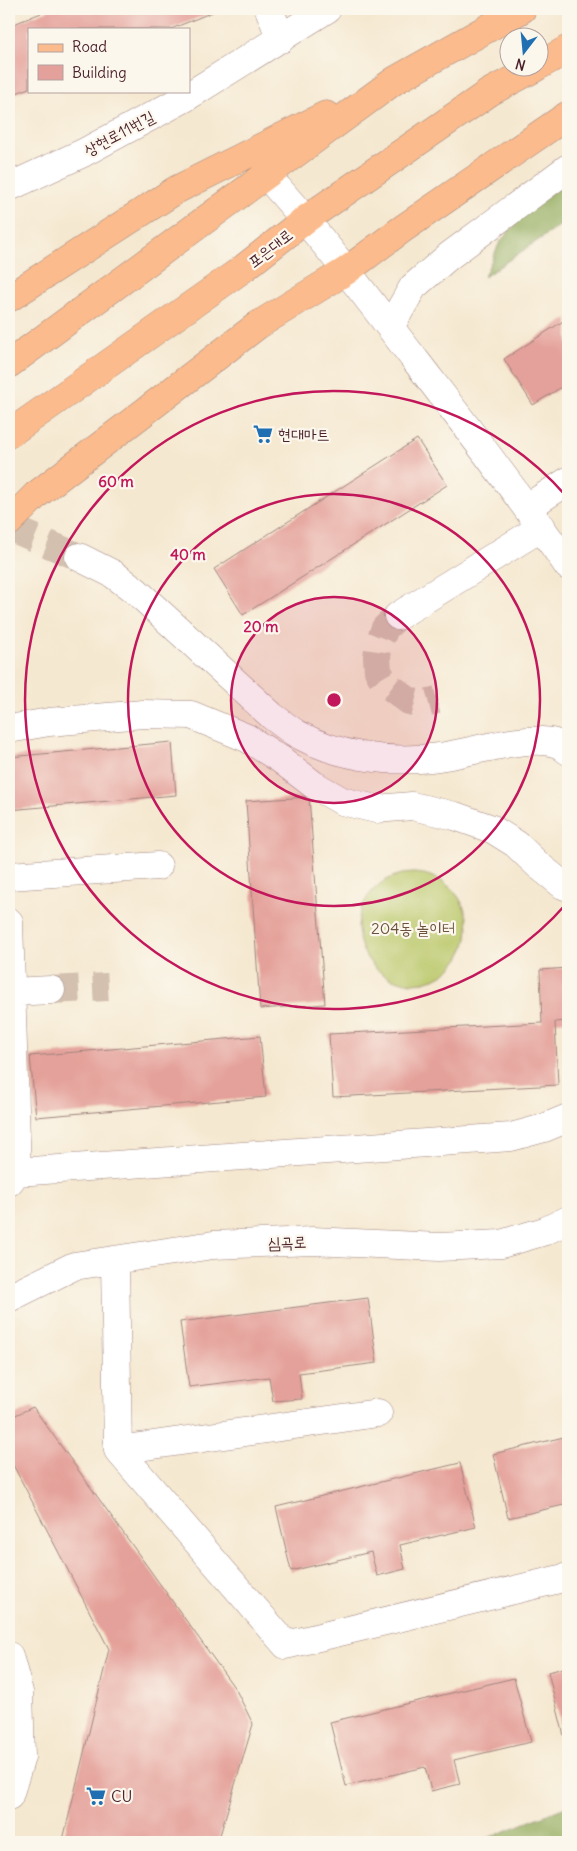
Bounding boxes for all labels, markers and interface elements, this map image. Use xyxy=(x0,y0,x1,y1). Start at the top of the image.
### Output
legend xyxy=(28,28,190,92)
north arrow xyxy=(500,28,550,78)
text: Road xyxy=(72,37,107,56)
text: N xyxy=(513,55,528,74)
text: Building xyxy=(72,63,127,82)
street label: 상현로11번길 xyxy=(80,106,158,160)
street label: 포은대로 xyxy=(244,224,296,272)
supermarket icon: 현대마트 xyxy=(252,423,274,445)
place label: 현대마트 xyxy=(278,424,330,444)
text: 60 m xyxy=(98,472,134,491)
text: 40 m xyxy=(170,545,206,564)
text: 20 m xyxy=(244,617,278,636)
centre of rings xyxy=(325,691,343,709)
park label: 204동 놀이터 xyxy=(371,918,455,938)
street label: 심곡로 xyxy=(267,1231,307,1253)
supermarket icon: CU xyxy=(85,1785,107,1807)
place label: CU xyxy=(111,1786,132,1806)

